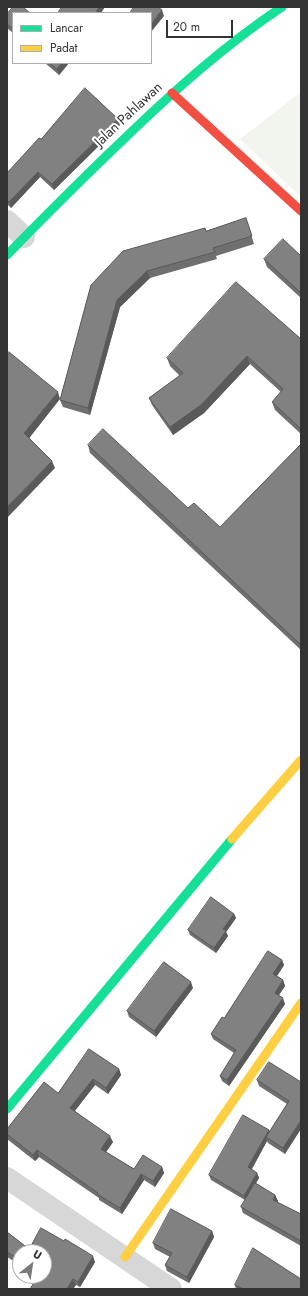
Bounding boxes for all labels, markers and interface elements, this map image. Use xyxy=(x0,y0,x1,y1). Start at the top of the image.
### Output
legend xyxy=(12,12,152,64)
scale bar xyxy=(168,12,235,38)
text: 20 m xyxy=(173,18,200,36)
text: Lancar xyxy=(50,19,83,37)
text: Padat xyxy=(50,39,77,57)
street label: Jalan Pahlawan xyxy=(92,79,166,151)
north arrow xyxy=(12,1244,52,1284)
text: U xyxy=(30,1246,45,1263)

